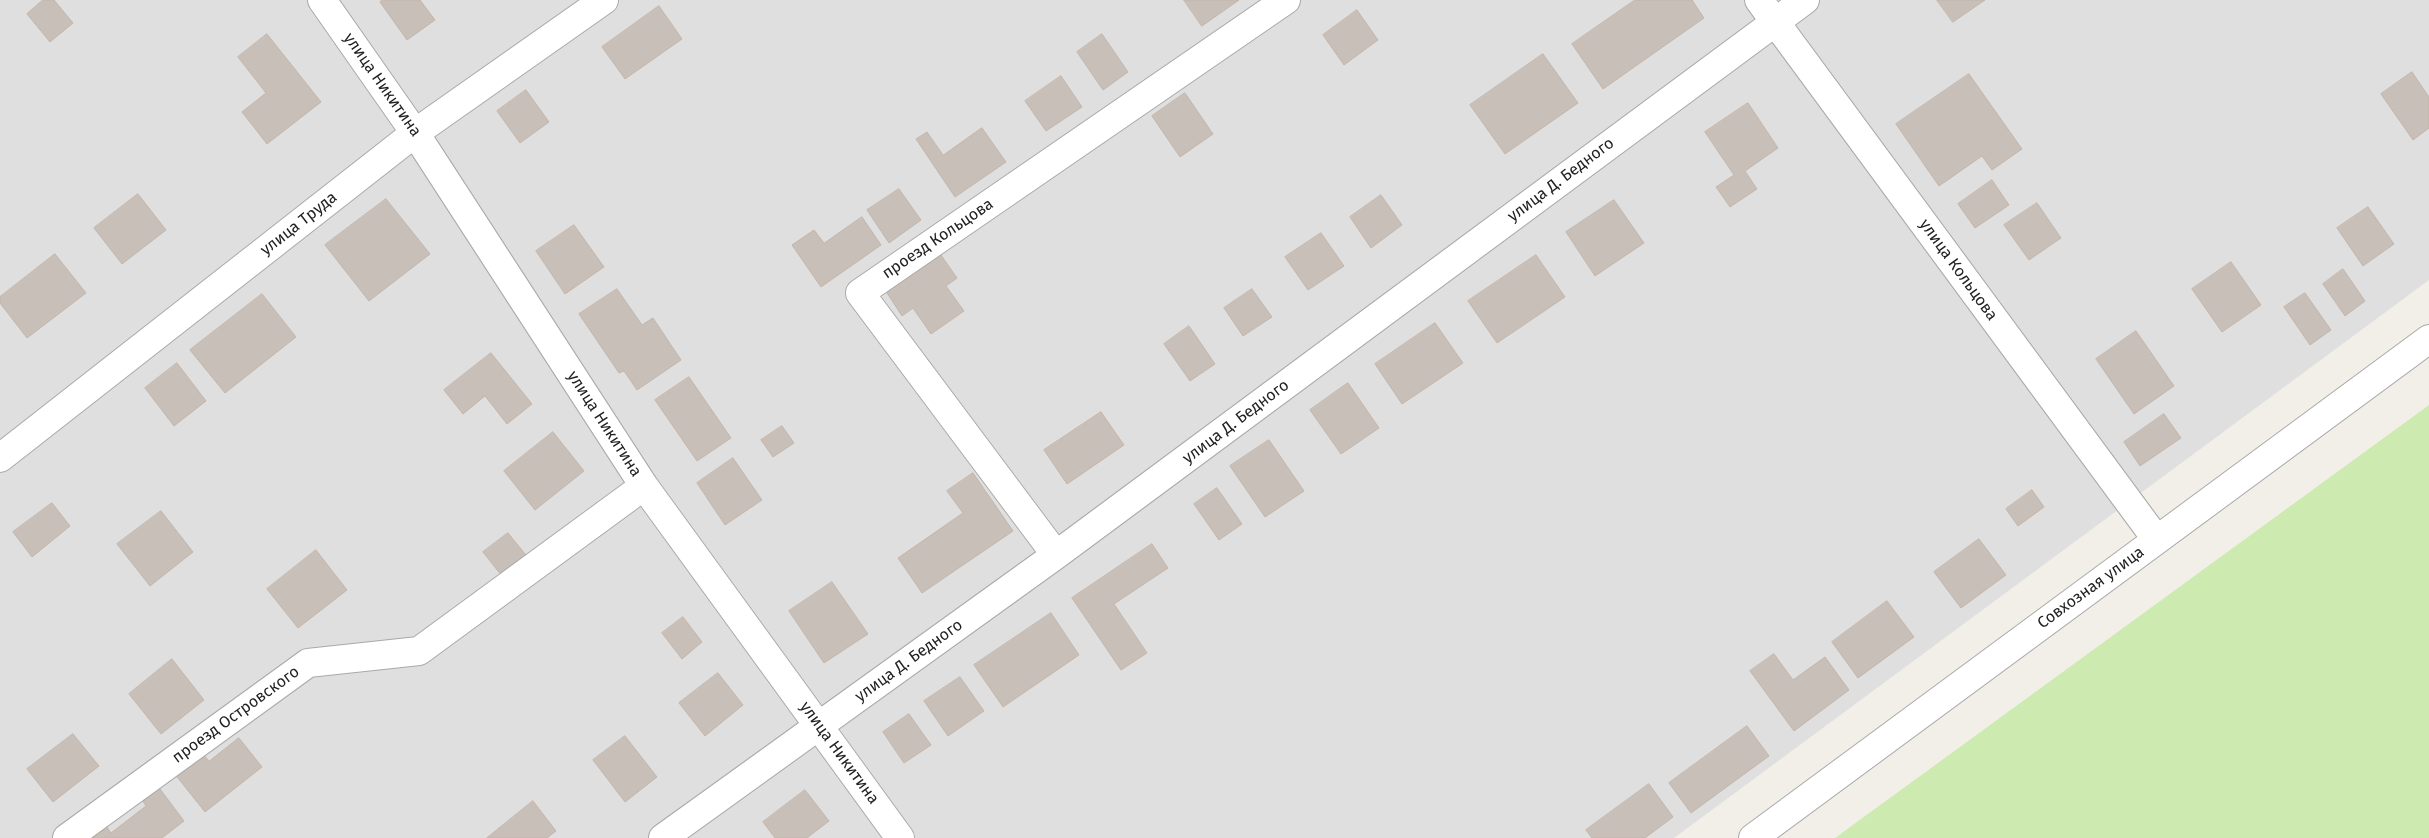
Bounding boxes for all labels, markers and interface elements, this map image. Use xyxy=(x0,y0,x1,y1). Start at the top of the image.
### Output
street label: улица Никитина xyxy=(339,29,425,141)
street label: улица Д. Бедного xyxy=(1504,134,1618,226)
street label: улица Труда xyxy=(257,188,341,260)
street label: проезд Кольцова xyxy=(879,195,997,283)
street label: улица Кольцова xyxy=(1915,215,2001,325)
street label: улица Никитина xyxy=(563,368,645,480)
street label: улица Д. Бедного xyxy=(1179,376,1293,468)
street label: Совхозная улица xyxy=(2034,543,2148,633)
street label: улица Д. Бедного xyxy=(852,616,966,706)
street label: проезд Островского xyxy=(169,662,303,768)
street label: улица Никитина xyxy=(795,698,883,808)

